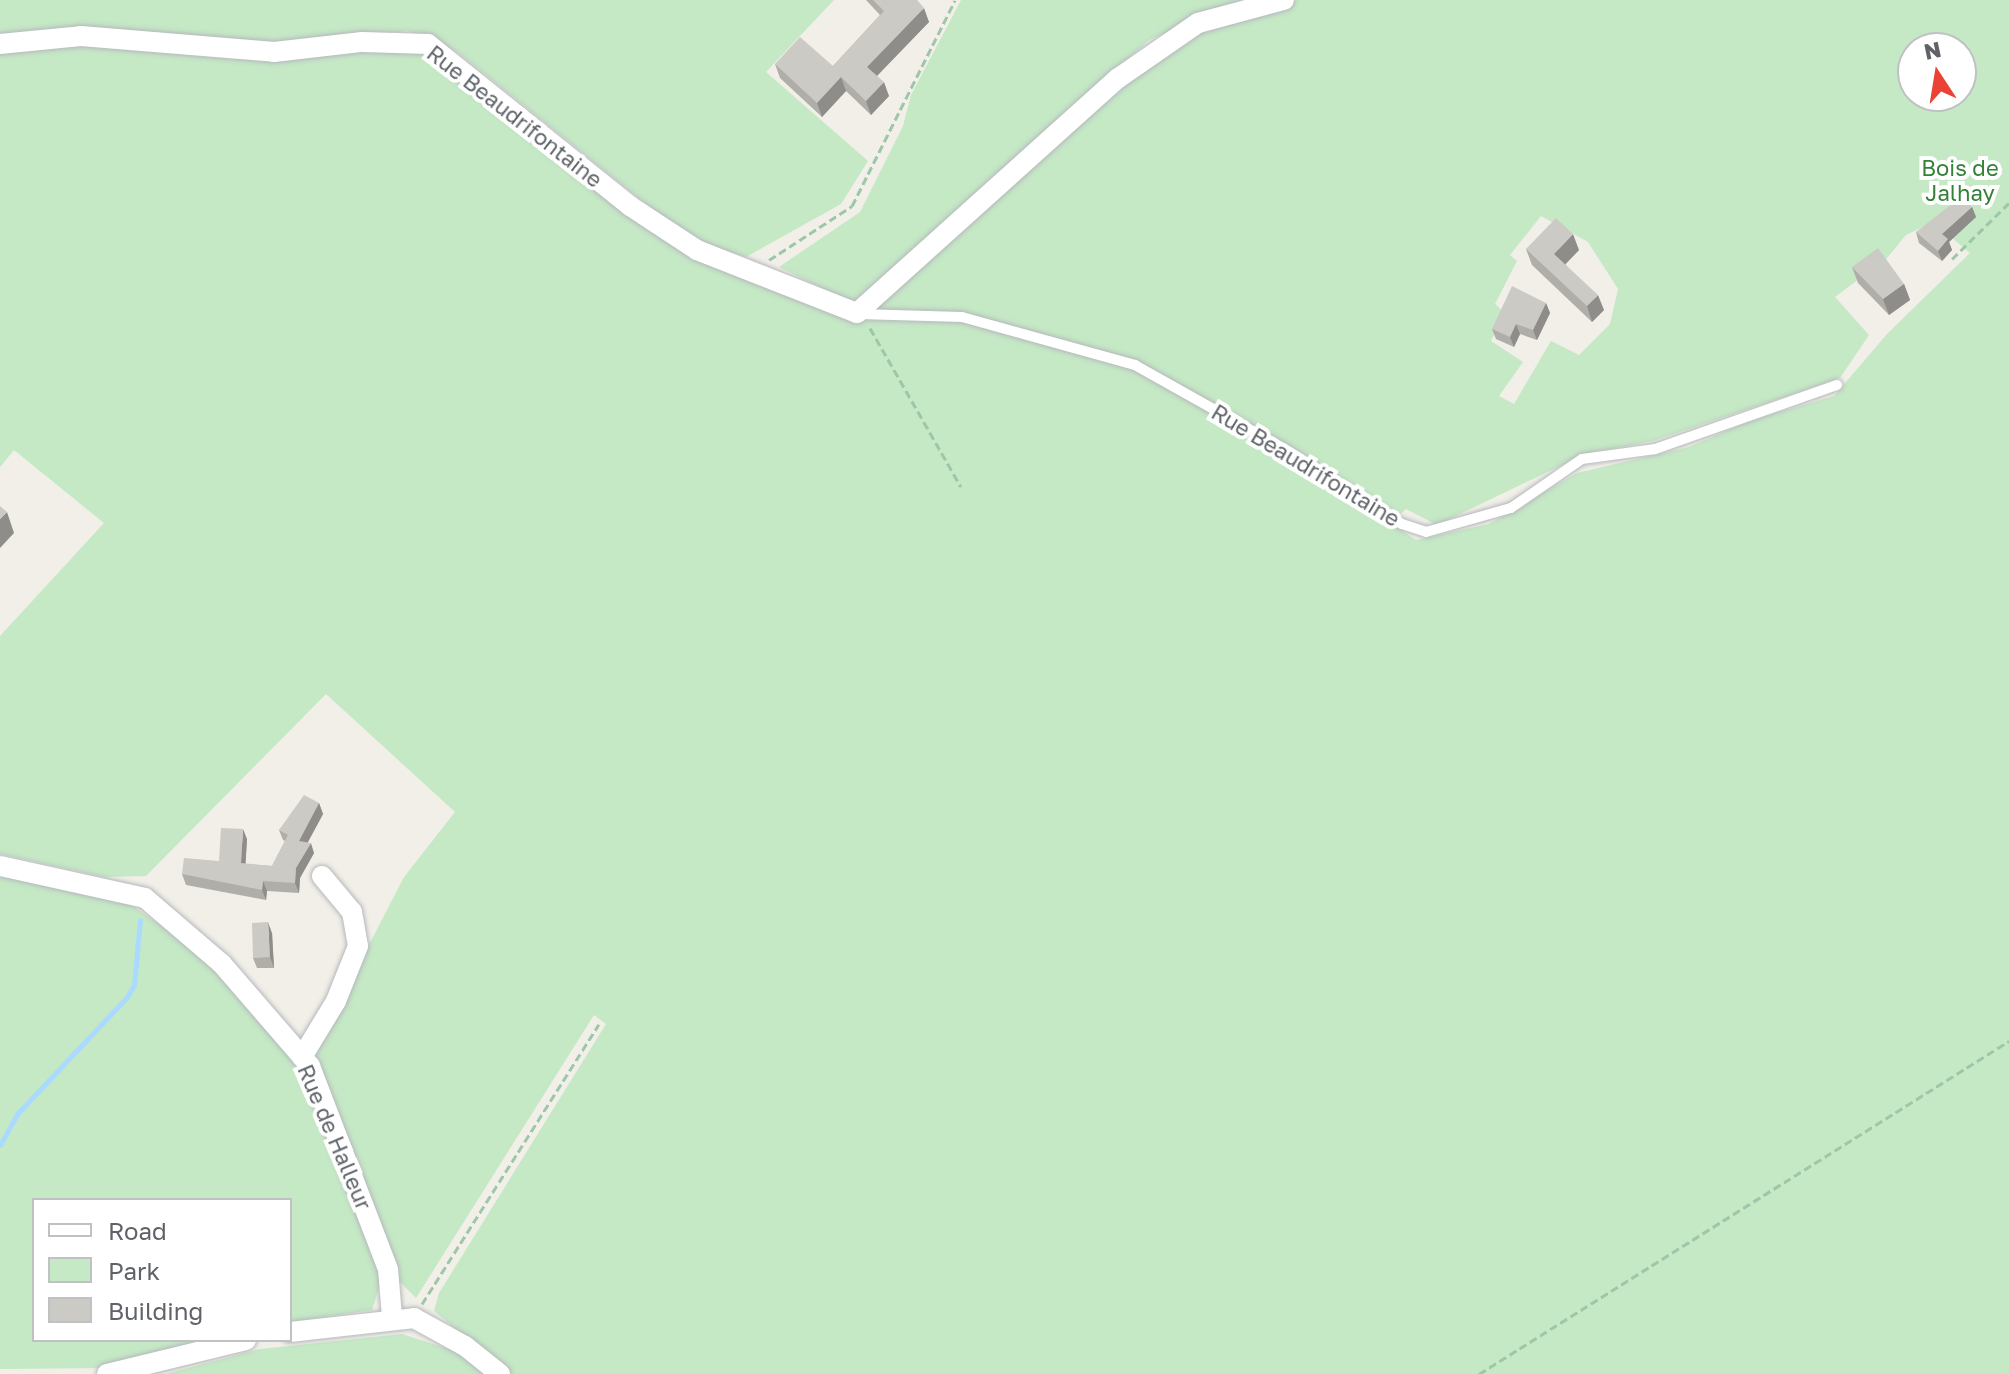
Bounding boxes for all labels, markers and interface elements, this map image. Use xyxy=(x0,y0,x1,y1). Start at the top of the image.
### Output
north arrow xyxy=(1897,32,1977,112)
text: N xyxy=(1921,35,1943,65)
street label: Rue Beaudrifontaine xyxy=(422,39,608,193)
park label: Bois de Jalhay xyxy=(1921,154,1999,206)
street label: Rue Beaudrifontaine xyxy=(1207,398,1405,532)
street label: Rue de Halleur xyxy=(292,1060,378,1214)
legend xyxy=(32,1198,292,1342)
text: Road xyxy=(108,1216,167,1245)
text: Park xyxy=(108,1256,160,1285)
text: Building xyxy=(108,1296,203,1325)

